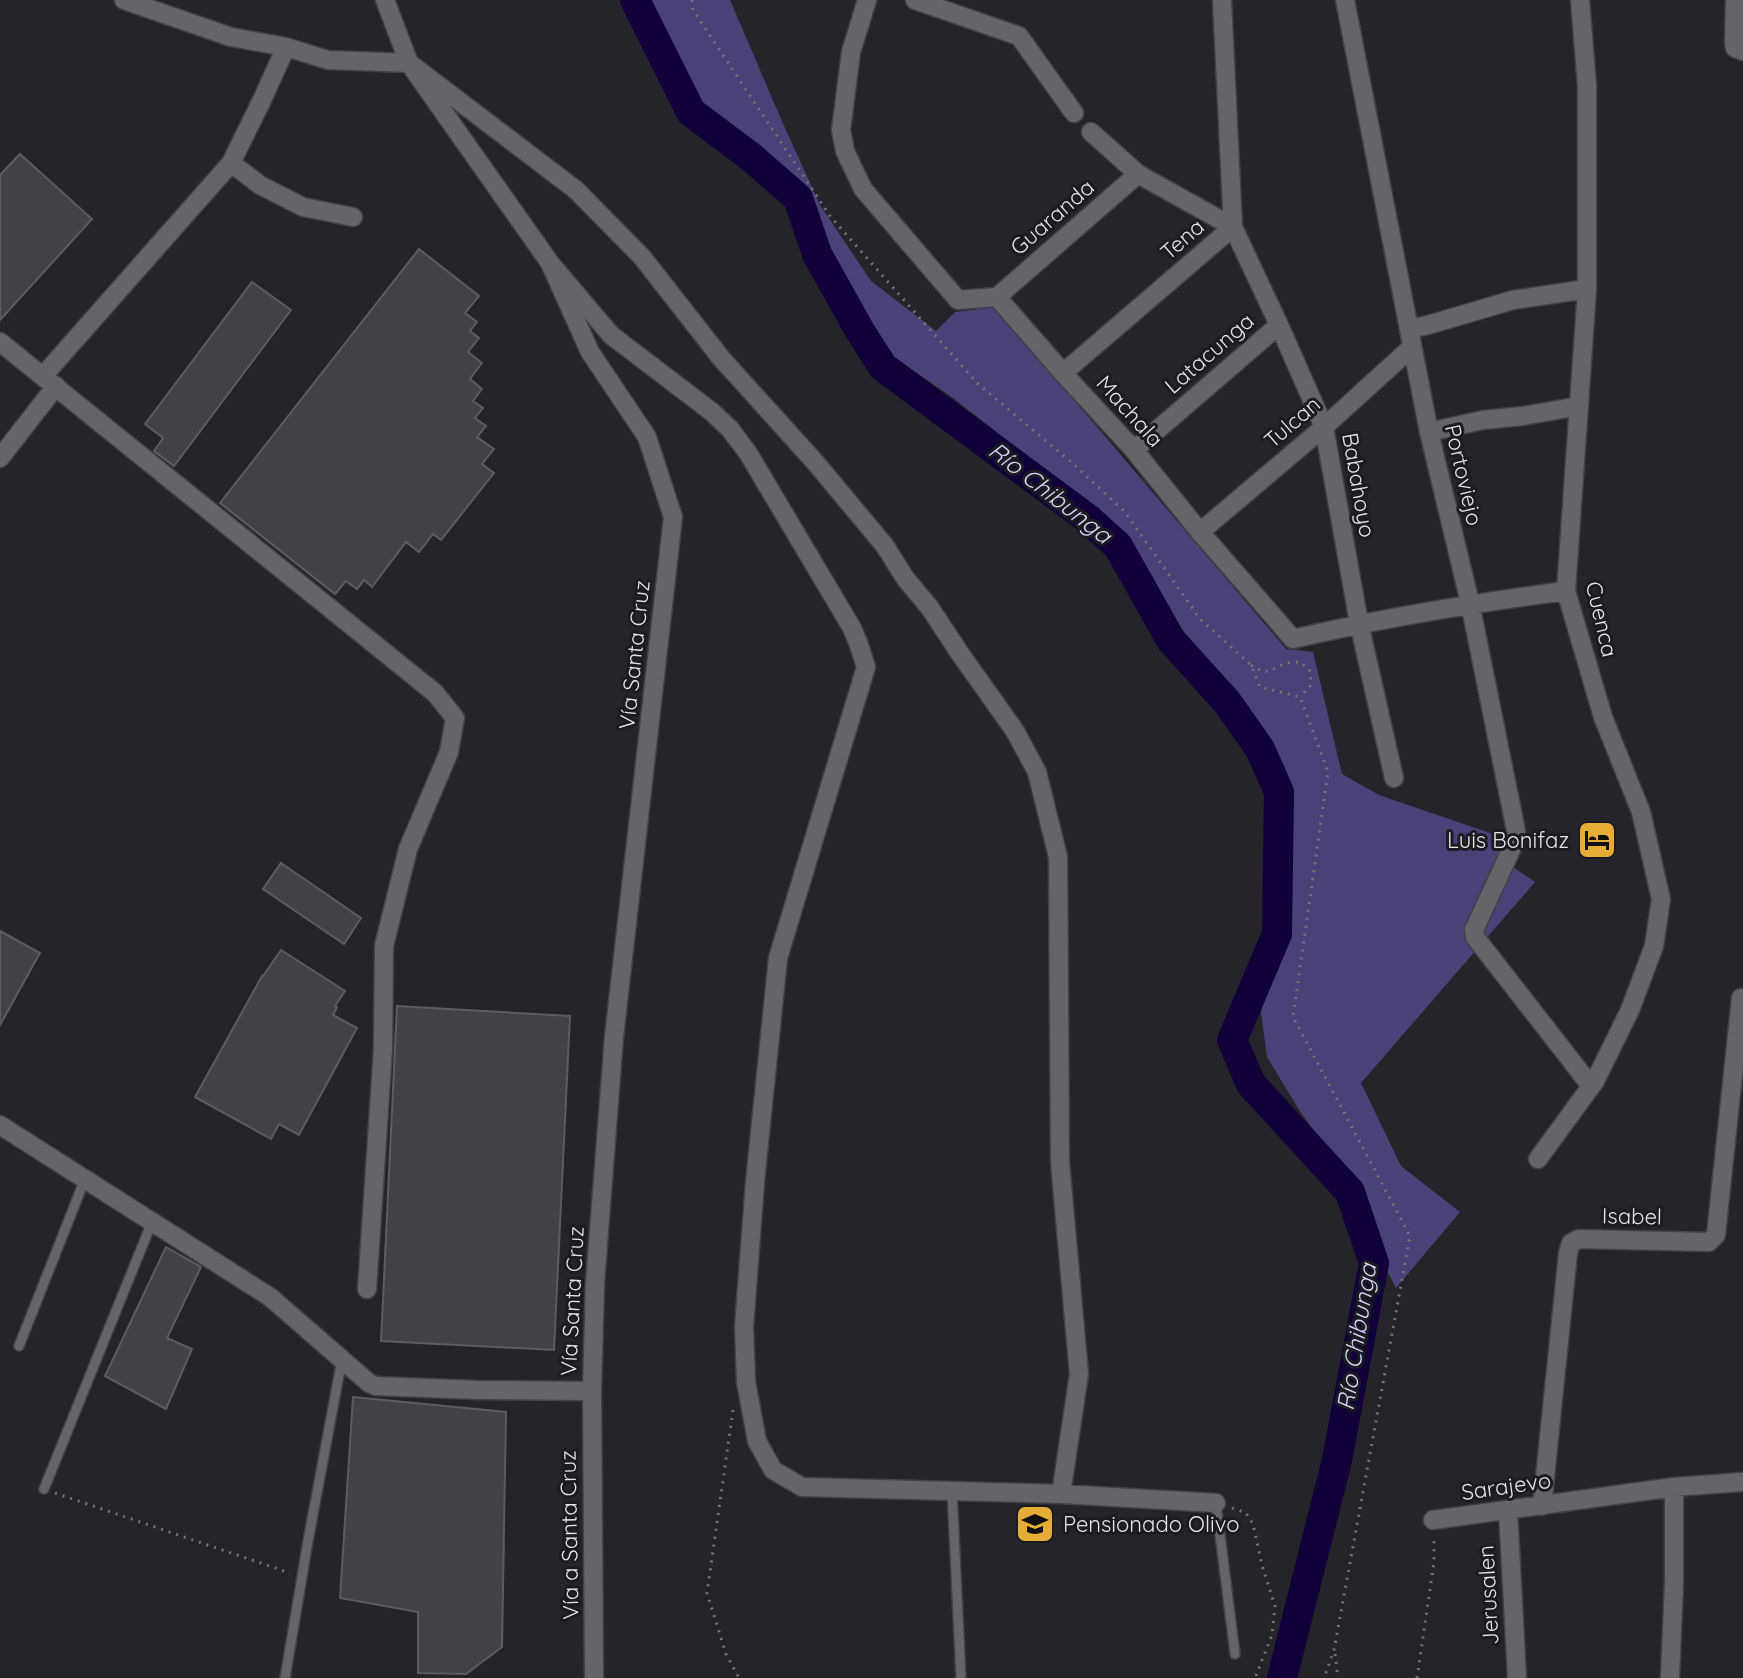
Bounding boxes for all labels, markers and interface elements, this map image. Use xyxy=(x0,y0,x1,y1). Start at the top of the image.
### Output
street label: Guaranda xyxy=(1004,173,1100,261)
street label: Tena xyxy=(1154,212,1210,266)
street label: Latacunga xyxy=(1159,307,1259,399)
street label: Machala xyxy=(1090,369,1170,453)
street label: Tulcan xyxy=(1258,390,1326,454)
street label: Portoviejo xyxy=(1439,422,1489,528)
street label: Babahoyo xyxy=(1336,430,1382,540)
water label: Río Chibunga xyxy=(983,435,1119,551)
street label: Cuenca xyxy=(1580,578,1624,660)
street label: Vía Santa Cruz xyxy=(612,579,656,731)
hotel icon: Luis Bonifaz xyxy=(1576,819,1618,861)
place label: Luis Bonifaz xyxy=(1447,826,1569,854)
street label: Isabel xyxy=(1602,1201,1662,1231)
street label: Vía Santa Cruz xyxy=(554,1225,590,1377)
water label: Río Chibunga xyxy=(1330,1260,1383,1412)
street label: Vía a Santa Cruz xyxy=(554,1450,584,1620)
street label: Sarajevo xyxy=(1459,1466,1553,1506)
school or university icon: Pensionado Olivo xyxy=(1014,1503,1056,1545)
place label: Pensionado Olivo xyxy=(1063,1510,1239,1538)
street label: Jerusalen xyxy=(1471,1544,1505,1646)

